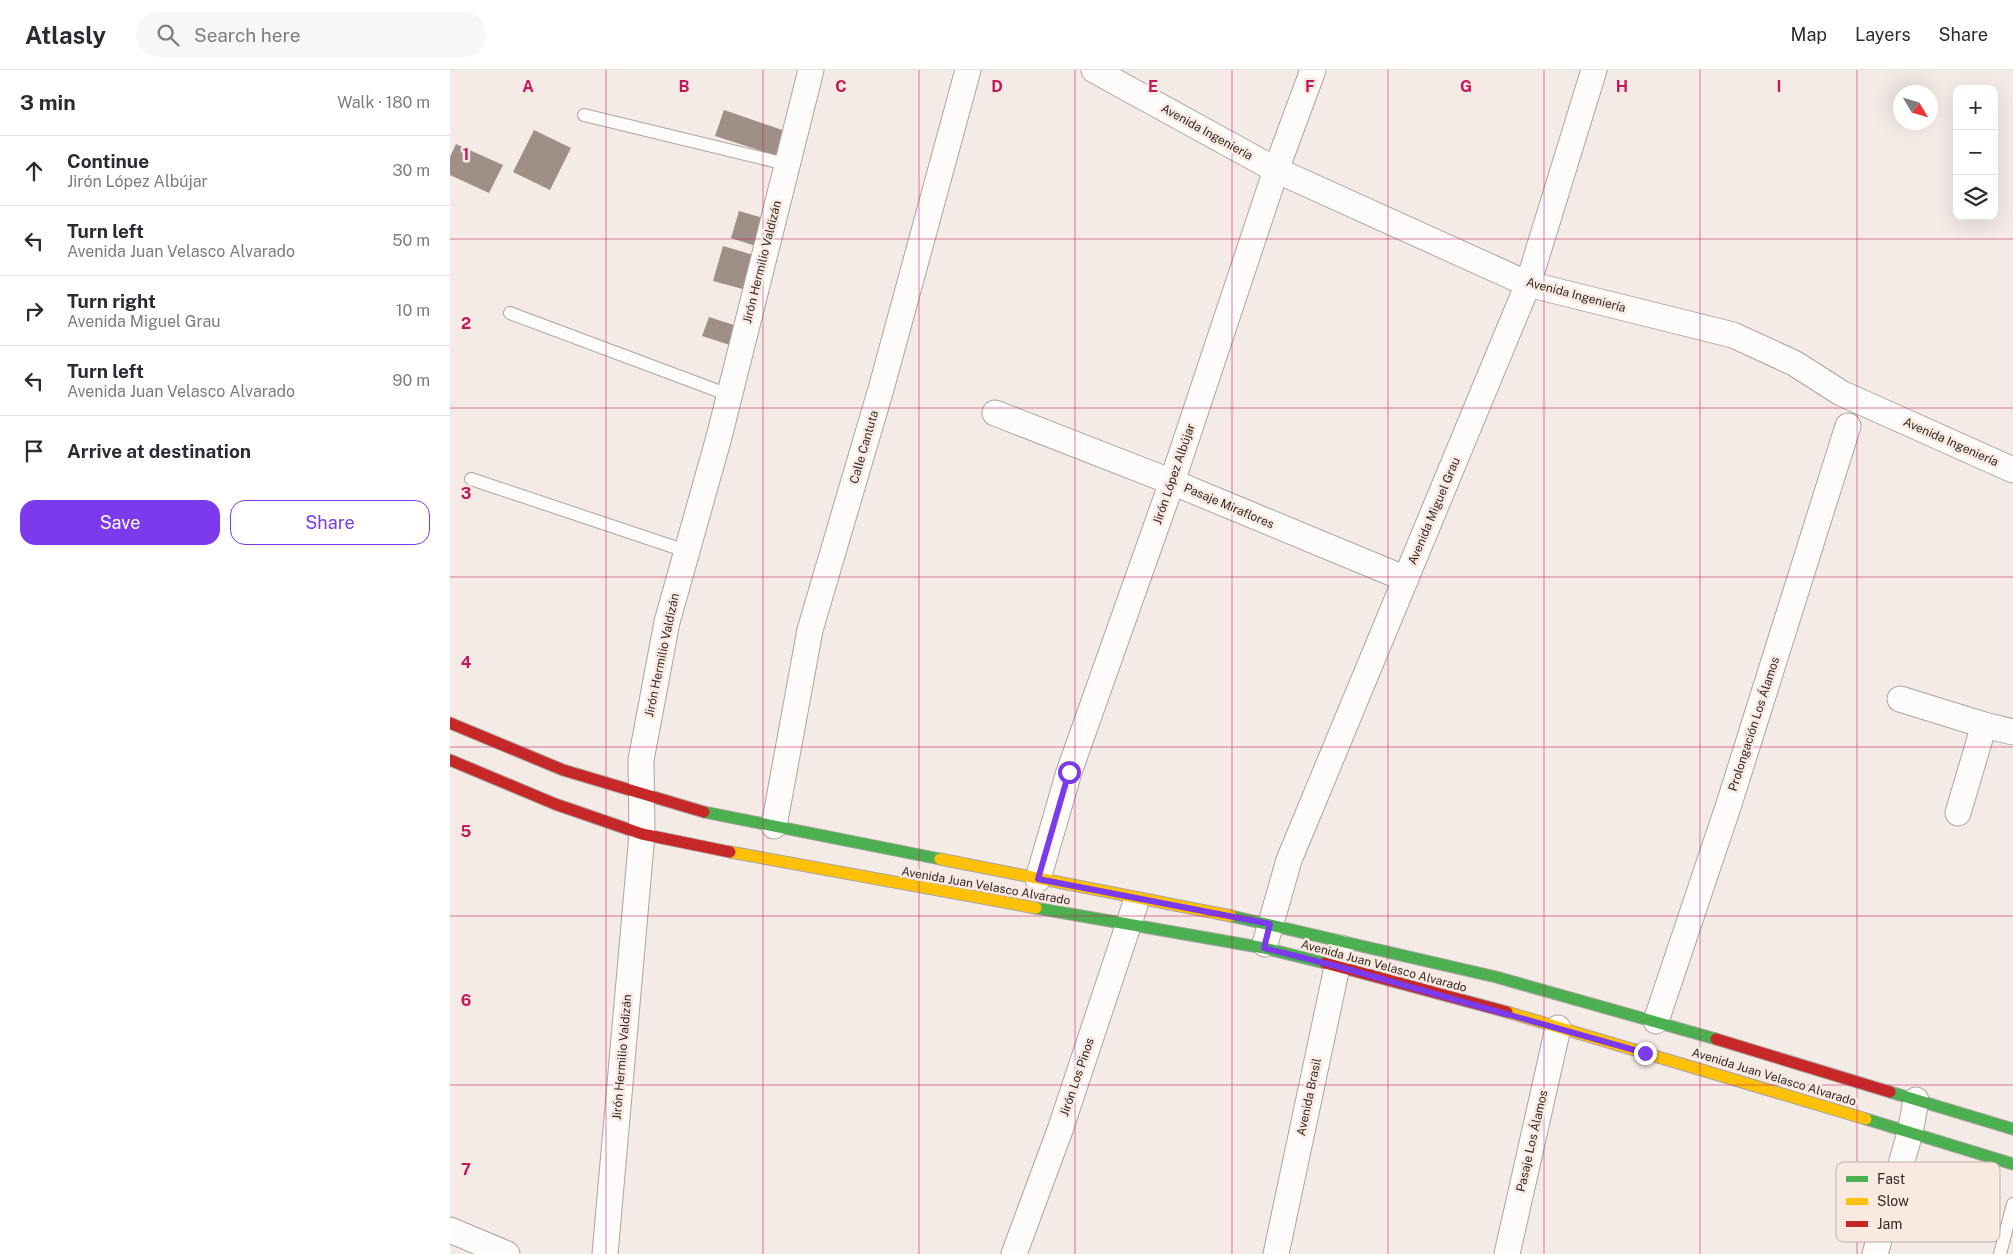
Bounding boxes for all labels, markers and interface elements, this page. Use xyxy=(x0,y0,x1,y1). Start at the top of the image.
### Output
search box xyxy=(136,12,486,57)
text: Atlasly xyxy=(25,21,106,49)
icon: search xyxy=(154,21,182,49)
text: Search here xyxy=(194,24,301,46)
text: Map xyxy=(1791,24,1827,45)
text: Layers xyxy=(1855,24,1911,45)
text: Share xyxy=(1939,24,1988,45)
text: A xyxy=(522,77,534,96)
text: B xyxy=(679,77,690,96)
text: C xyxy=(835,77,847,96)
text: D xyxy=(991,77,1003,96)
text: E xyxy=(1148,77,1158,96)
text: F xyxy=(1305,77,1315,96)
text: G xyxy=(1460,77,1472,96)
text: H xyxy=(1616,77,1628,96)
text: I xyxy=(1777,77,1781,96)
north arrow xyxy=(1893,85,1938,130)
map controls xyxy=(1953,85,1998,220)
button: + xyxy=(1953,85,1998,130)
text: 3 min xyxy=(20,90,76,115)
text: Walk · 180 m xyxy=(337,93,430,112)
street label: Avenida Ingeniería xyxy=(1159,101,1255,163)
button: − xyxy=(1953,130,1998,175)
text: 1 xyxy=(463,145,469,164)
text: Continue xyxy=(67,150,149,172)
icon: ahead xyxy=(20,157,48,185)
text: 30 m xyxy=(393,161,430,180)
text: Jirón López Albújar xyxy=(67,172,208,191)
button: layers xyxy=(1953,175,1998,220)
street label: Jirón Hermilio Valdizán xyxy=(740,199,784,325)
text: Turn left xyxy=(67,220,144,242)
icon: left xyxy=(20,227,48,255)
text: 50 m xyxy=(392,231,430,250)
text: Avenida Juan Velasco Alvarado xyxy=(67,242,295,261)
street label: Avenida Ingeniería xyxy=(1525,275,1627,315)
text: Turn right xyxy=(67,290,156,312)
icon: right xyxy=(20,297,48,325)
text: 10 m xyxy=(396,301,430,320)
text: Avenida Miguel Grau xyxy=(67,312,221,331)
text: 2 xyxy=(461,314,471,333)
text: Turn left xyxy=(67,360,144,382)
icon: left xyxy=(20,367,48,395)
text: 90 m xyxy=(393,371,430,390)
text: Avenida Juan Velasco Alvarado xyxy=(67,382,295,401)
street label: Calle Cantuta xyxy=(847,409,881,485)
street label: Avenida Ingeniería xyxy=(1901,415,2001,469)
street label: Jirón López Albújar xyxy=(1150,422,1198,526)
icon: arrive xyxy=(20,437,48,465)
text: Arrive at destination xyxy=(67,440,251,462)
street label: Avenida Miguel Grau xyxy=(1405,455,1463,567)
street label: Pasaje Miraflores xyxy=(1182,481,1276,531)
text: 3 xyxy=(461,484,471,503)
button: Save xyxy=(20,500,220,545)
button: Share xyxy=(230,500,430,545)
street label: Jirón Hermilio Valdizán xyxy=(642,592,682,718)
text: 4 xyxy=(461,653,472,672)
street label: Prolongación Los Álamos xyxy=(1726,655,1782,793)
route start xyxy=(1058,761,1081,784)
text: 5 xyxy=(461,822,472,841)
street label: Avenida Juan Velasco Alvarado xyxy=(901,864,1072,908)
street label: Avenida Juan Velasco Alvarado xyxy=(1300,937,1469,995)
text: 6 xyxy=(461,991,471,1010)
street label: Jirón Hermilio Valdizán xyxy=(610,994,634,1120)
street label: Jirón Los Pinos xyxy=(1057,1036,1097,1118)
route end xyxy=(1634,1042,1657,1065)
street label: Avenida Juan Velasco Alvarado xyxy=(1690,1045,1858,1109)
street label: Avenida Brasil xyxy=(1294,1057,1324,1137)
street label: Pasaje Los Álamos xyxy=(1513,1089,1551,1193)
text: 7 xyxy=(461,1160,471,1179)
legend xyxy=(1836,1162,2000,1242)
text: Fast xyxy=(1877,1171,1905,1187)
text: Slow xyxy=(1877,1193,1909,1209)
text: Jam xyxy=(1877,1216,1902,1232)

